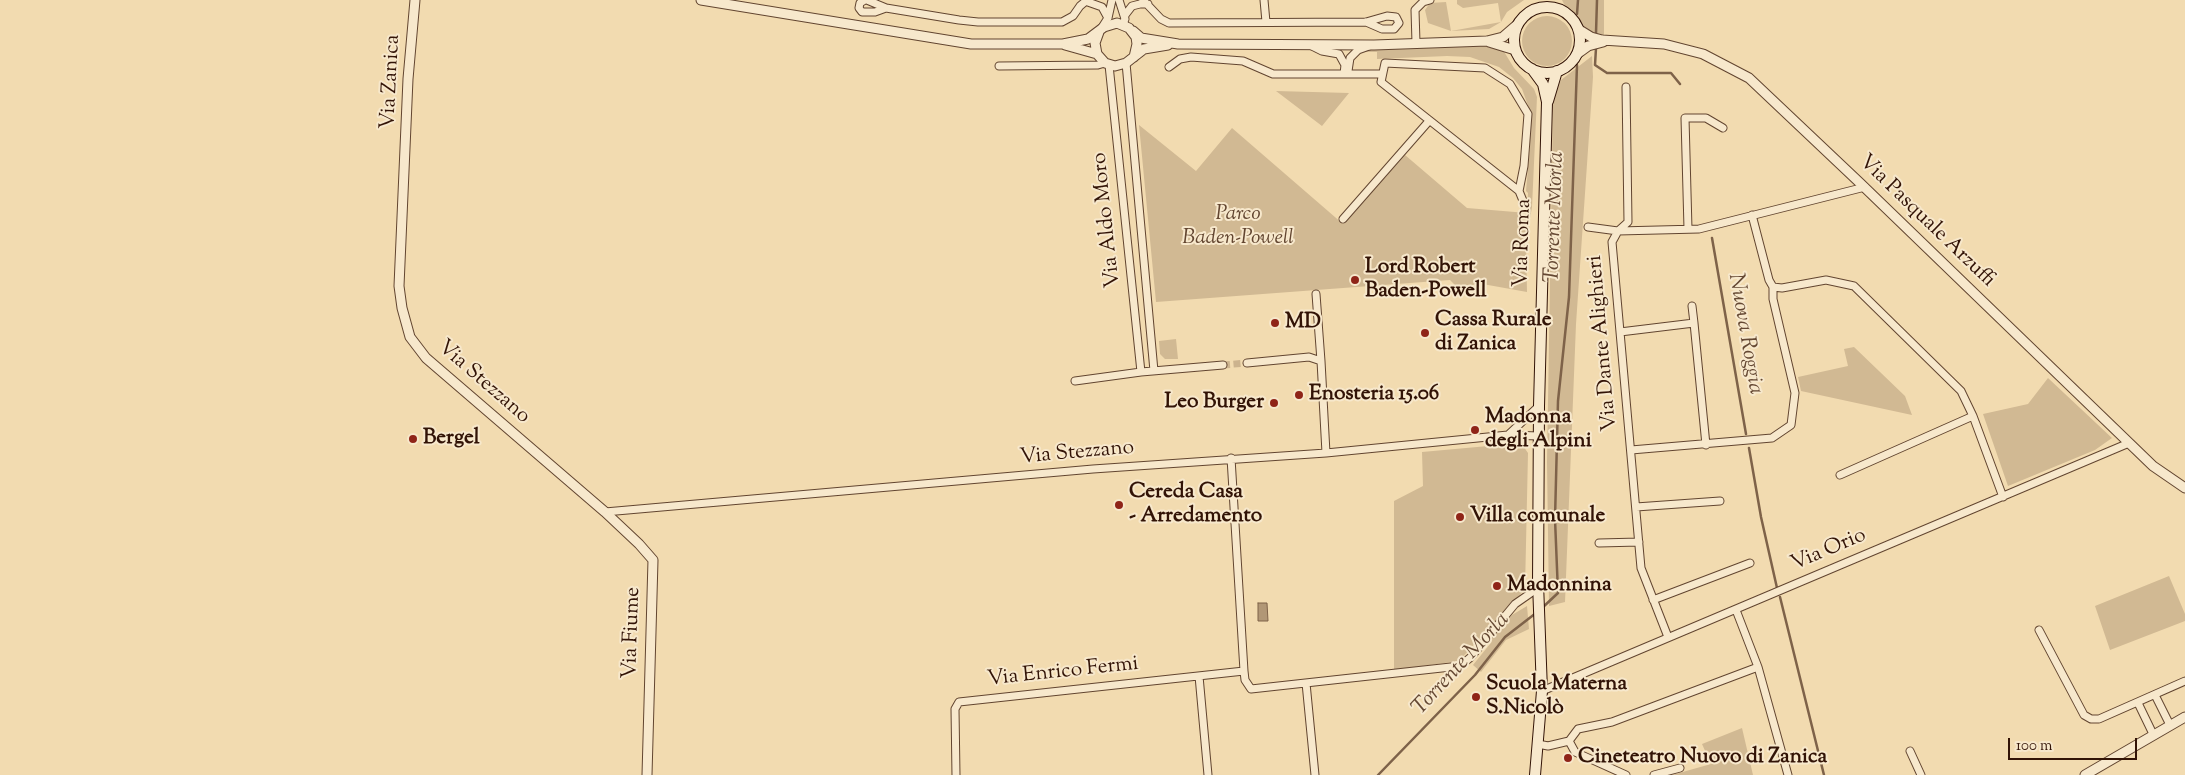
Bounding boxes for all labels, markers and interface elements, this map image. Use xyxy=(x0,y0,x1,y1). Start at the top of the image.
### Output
street label: Via Zanica xyxy=(377,34,407,130)
street label: Via Pasquale Arzuffi xyxy=(1853,150,1999,294)
street label: Via Aldo Moro xyxy=(1088,151,1128,289)
water label: Torrente Morla xyxy=(1541,151,1571,283)
street label: Via Roma xyxy=(1510,198,1538,288)
park label: Parco Baden-Powell xyxy=(1182,202,1294,252)
street label: Via Dante Alighieri xyxy=(1584,254,1624,432)
place label: Lord Robert Baden-Powell xyxy=(1365,255,1487,305)
water label: Nuova Roggia xyxy=(1720,271,1768,397)
marker: Lord Robert Baden-Powell xyxy=(1349,274,1361,286)
place label: Cassa Rurale di Zanica xyxy=(1435,308,1552,358)
place label: MD xyxy=(1285,310,1321,336)
marker: MD xyxy=(1269,317,1281,329)
marker: Cassa Rurale di Zanica xyxy=(1419,327,1431,339)
street label: Via Stezzano xyxy=(432,336,534,430)
place label: Enosteria 15.06 xyxy=(1309,382,1439,408)
marker: Enosteria 15.06 xyxy=(1293,389,1305,401)
place label: Leo Burger xyxy=(1165,390,1264,416)
marker: Leo Burger xyxy=(1268,397,1280,409)
place label: Madonna degli Alpini xyxy=(1485,405,1592,455)
marker: Madonna degli Alpini xyxy=(1469,424,1481,436)
place label: Bergel xyxy=(423,426,480,452)
marker: Bergel xyxy=(407,433,419,445)
street label: Via Stezzano xyxy=(1019,436,1135,472)
place label: Cereda Casa - Arredamento xyxy=(1129,480,1262,530)
marker: Cereda Casa - Arredamento xyxy=(1113,499,1125,511)
place label: Villa comunale xyxy=(1470,504,1605,530)
marker: Villa comunale xyxy=(1454,511,1466,523)
street label: Via Orio xyxy=(1788,524,1870,578)
place label: Madonnina xyxy=(1507,573,1612,599)
marker: Madonnina xyxy=(1491,580,1503,592)
street label: Via Fiume xyxy=(619,587,647,679)
water label: Torrente Morla xyxy=(1408,608,1516,722)
street label: Via Enrico Fermi xyxy=(986,653,1140,693)
place label: Scuola Materna S.Nicolò xyxy=(1486,672,1627,722)
marker: Scuola Materna S.Nicolò xyxy=(1470,691,1482,703)
scale bar xyxy=(2010,728,2139,760)
text: 100 m xyxy=(2016,736,2052,757)
place label: Cineteatro Nuovo di Zanica xyxy=(1578,745,1827,771)
marker: Cineteatro Nuovo di Zanica xyxy=(1562,752,1574,764)

